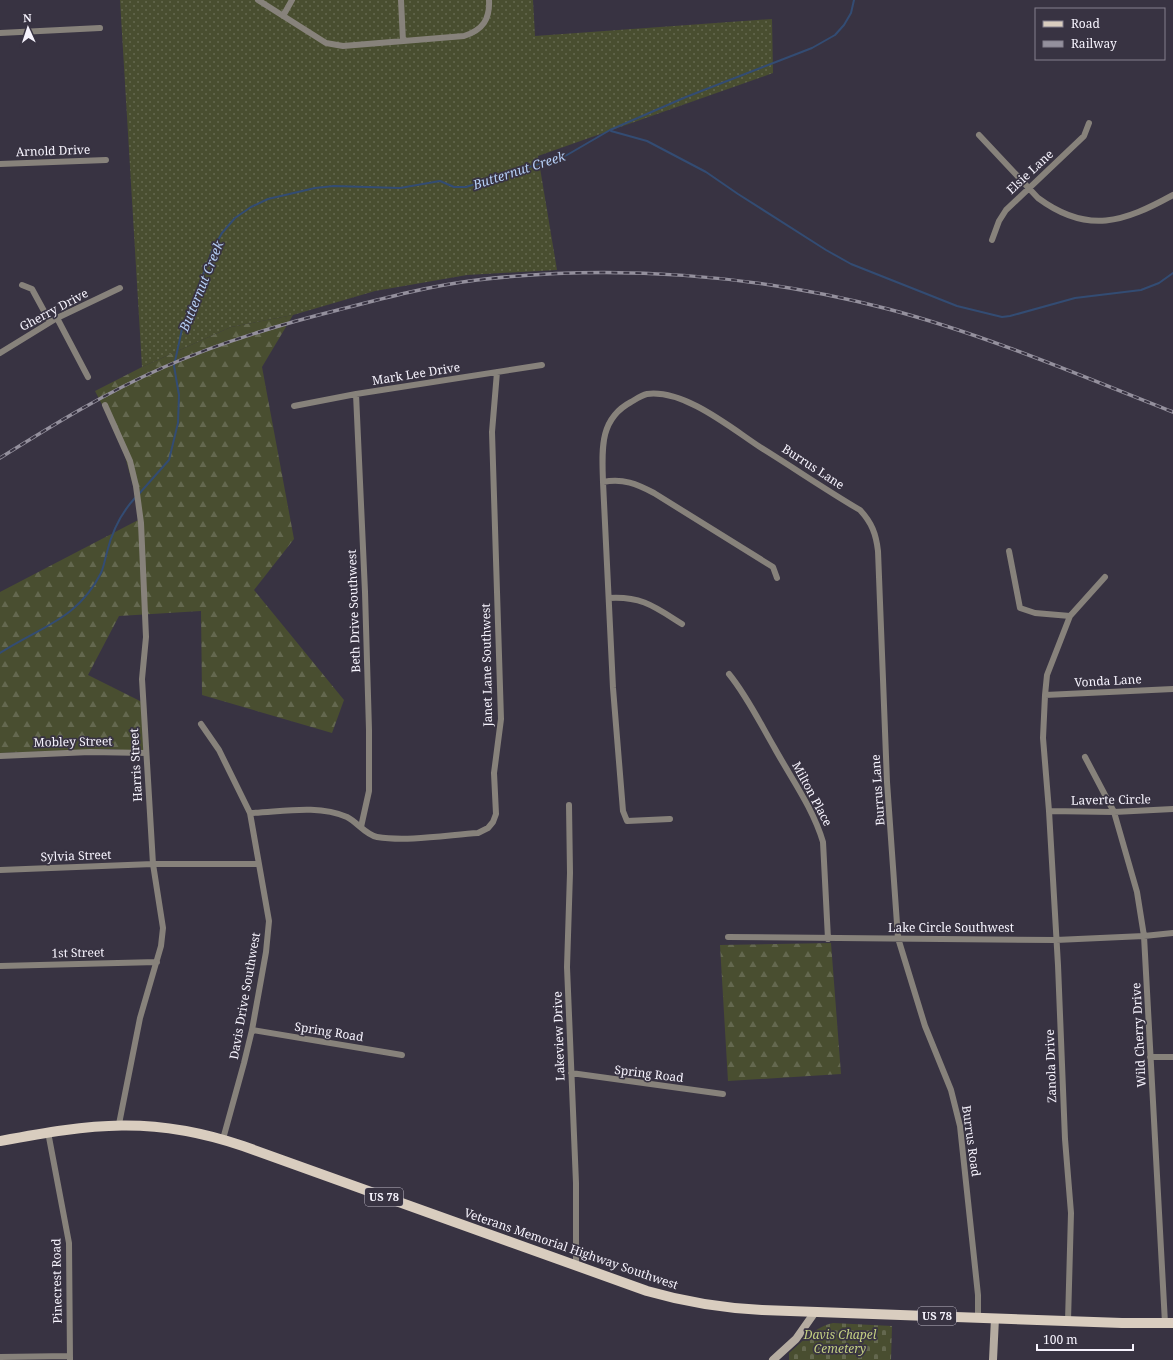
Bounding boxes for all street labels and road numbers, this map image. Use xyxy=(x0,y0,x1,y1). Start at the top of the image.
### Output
street label: Arnold Drive xyxy=(15,141,91,160)
street label: Elsie Lane xyxy=(1003,146,1057,198)
street label: Gherry Drive xyxy=(16,284,91,335)
street label: Mark Lee Drive xyxy=(371,358,461,389)
street label: Burrus Lane xyxy=(779,440,848,493)
street label: Beth Drive Southwest xyxy=(343,549,364,673)
street label: Janet Lane Southwest xyxy=(477,603,496,728)
street label: Vonda Lane xyxy=(1074,670,1142,691)
street label: Harris Street xyxy=(125,728,146,802)
street label: Mobley Street xyxy=(33,732,113,751)
street label: Burrus Lane xyxy=(867,754,888,826)
street label: Milton Place xyxy=(788,758,837,829)
street label: Laverte Circle xyxy=(1071,790,1151,809)
street label: Sylvia Street xyxy=(40,846,112,865)
street label: Lake Circle Southwest xyxy=(888,919,1014,936)
street label: Davis Drive Southwest xyxy=(225,931,264,1061)
street label: 1st Street xyxy=(51,944,105,961)
street label: Wild Cherry Drive xyxy=(1127,982,1150,1088)
street label: Lakeview Drive xyxy=(548,991,569,1081)
street label: Spring Road xyxy=(293,1018,365,1045)
street label: Zanola Drive xyxy=(1041,1029,1060,1103)
street label: Spring Road xyxy=(613,1061,685,1086)
street label: Burrus Road xyxy=(958,1104,985,1178)
road number: US 78 xyxy=(365,1188,403,1206)
street label: Veterans Memorial Highway Southwest xyxy=(462,1204,681,1293)
street label: Pinecrest Road xyxy=(47,1238,66,1324)
road number: US 78 xyxy=(918,1307,956,1325)

